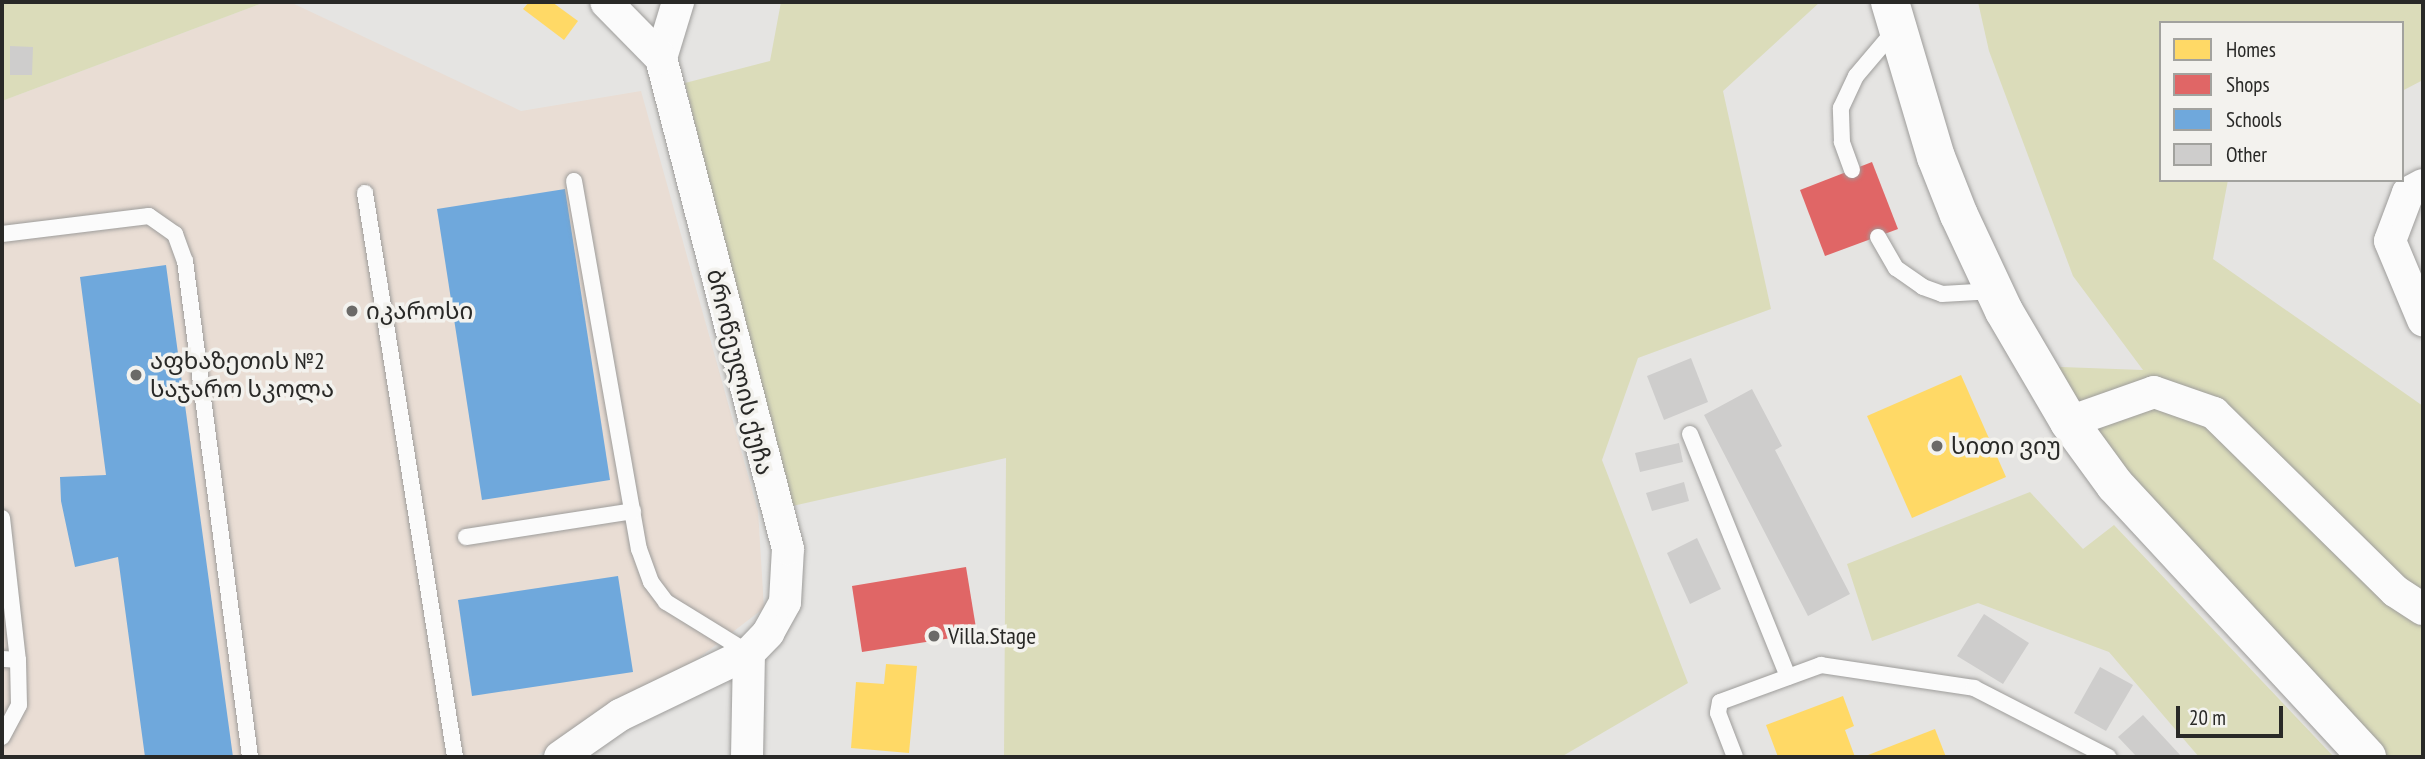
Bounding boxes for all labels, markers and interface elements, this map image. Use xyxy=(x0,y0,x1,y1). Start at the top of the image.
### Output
legend xyxy=(2159,21,2404,182)
text: Homes xyxy=(2226,36,2276,63)
text: Shops xyxy=(2226,71,2270,98)
text: Schools xyxy=(2226,106,2282,133)
text: Other xyxy=(2226,141,2267,168)
street label: ბროწეულის ქუჩა xyxy=(700,266,780,478)
place label: იკაროსი xyxy=(366,297,473,325)
marker: იკაროსი xyxy=(344,303,360,319)
place label: აფხაზეთის №2 საჯარო სკოლა xyxy=(150,347,334,403)
marker: აფხაზეთის №2 საჯარო სკოლა xyxy=(128,367,144,383)
place label: სითი ვიუ xyxy=(1951,432,2061,460)
marker: სითი ვიუ xyxy=(1929,438,1945,454)
place label: Villa.Stage xyxy=(948,622,1036,650)
marker: Villa.Stage xyxy=(926,628,942,644)
scale bar xyxy=(2180,692,2287,736)
text: 20 m xyxy=(2189,704,2226,731)

